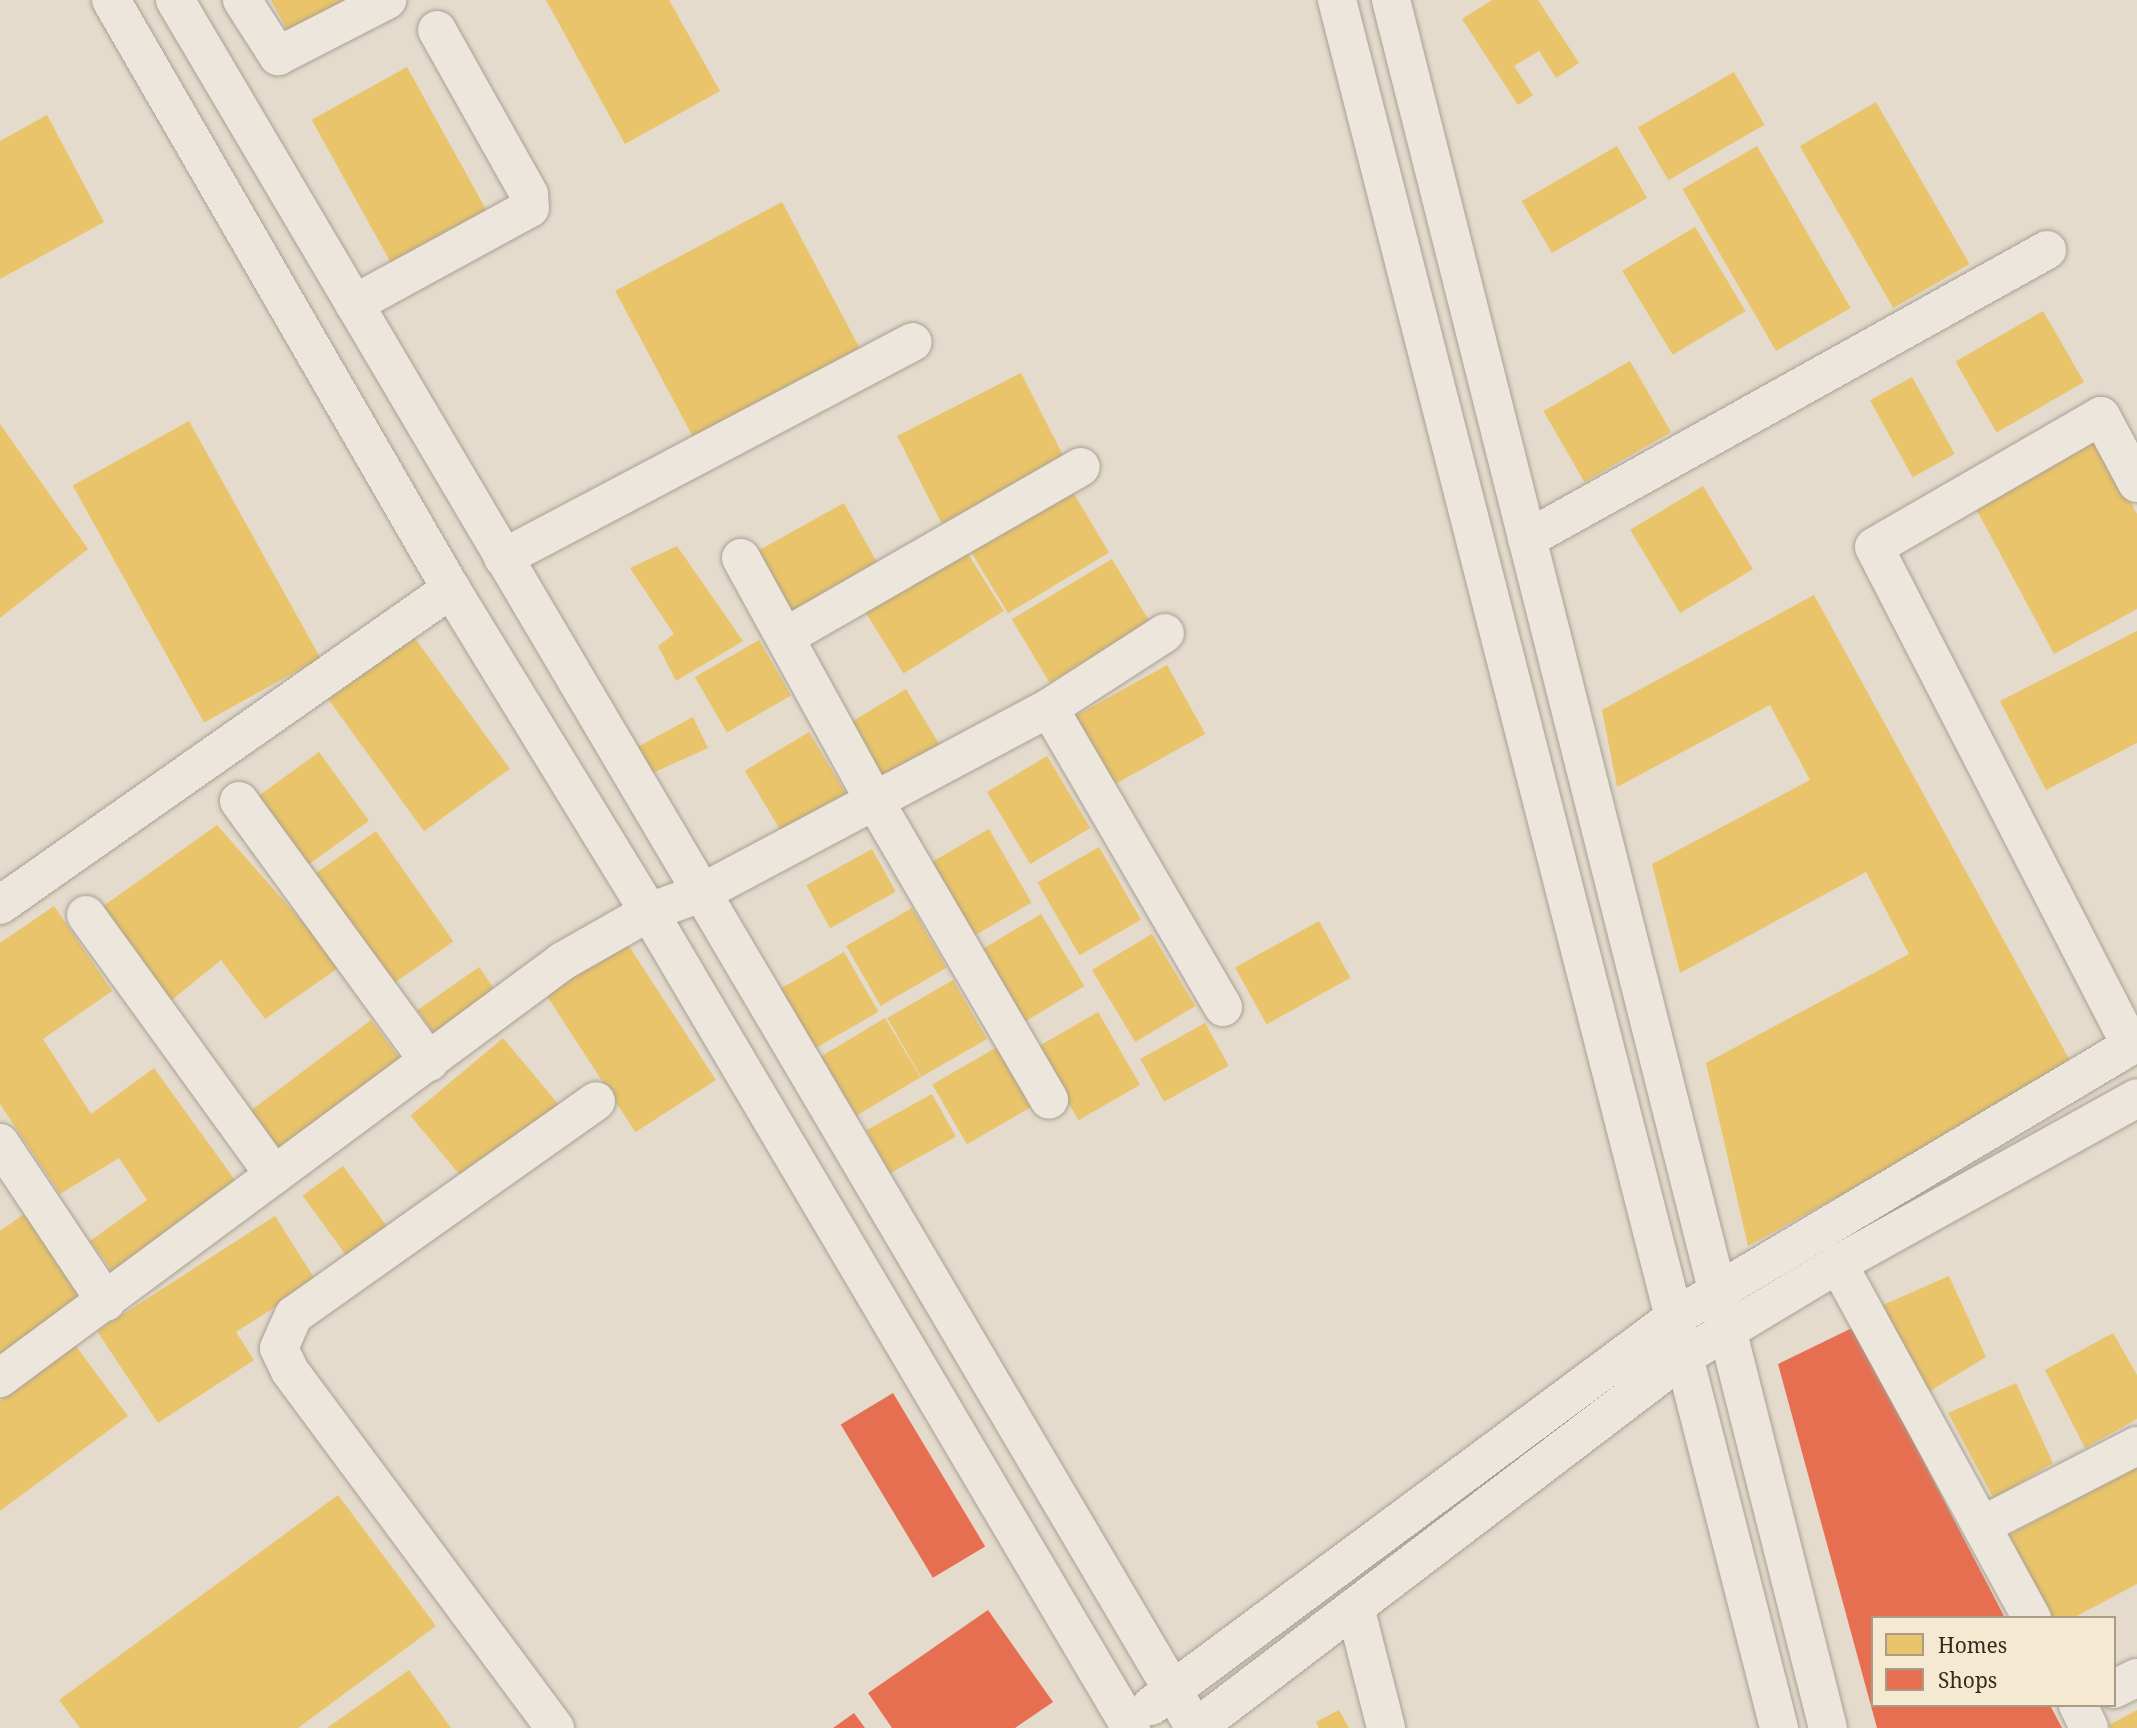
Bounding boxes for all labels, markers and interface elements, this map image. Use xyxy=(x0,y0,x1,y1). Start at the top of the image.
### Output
legend xyxy=(1871,1616,2116,1707)
text: Homes xyxy=(1938,1631,2007,1659)
text: Shops xyxy=(1938,1666,1997,1694)

